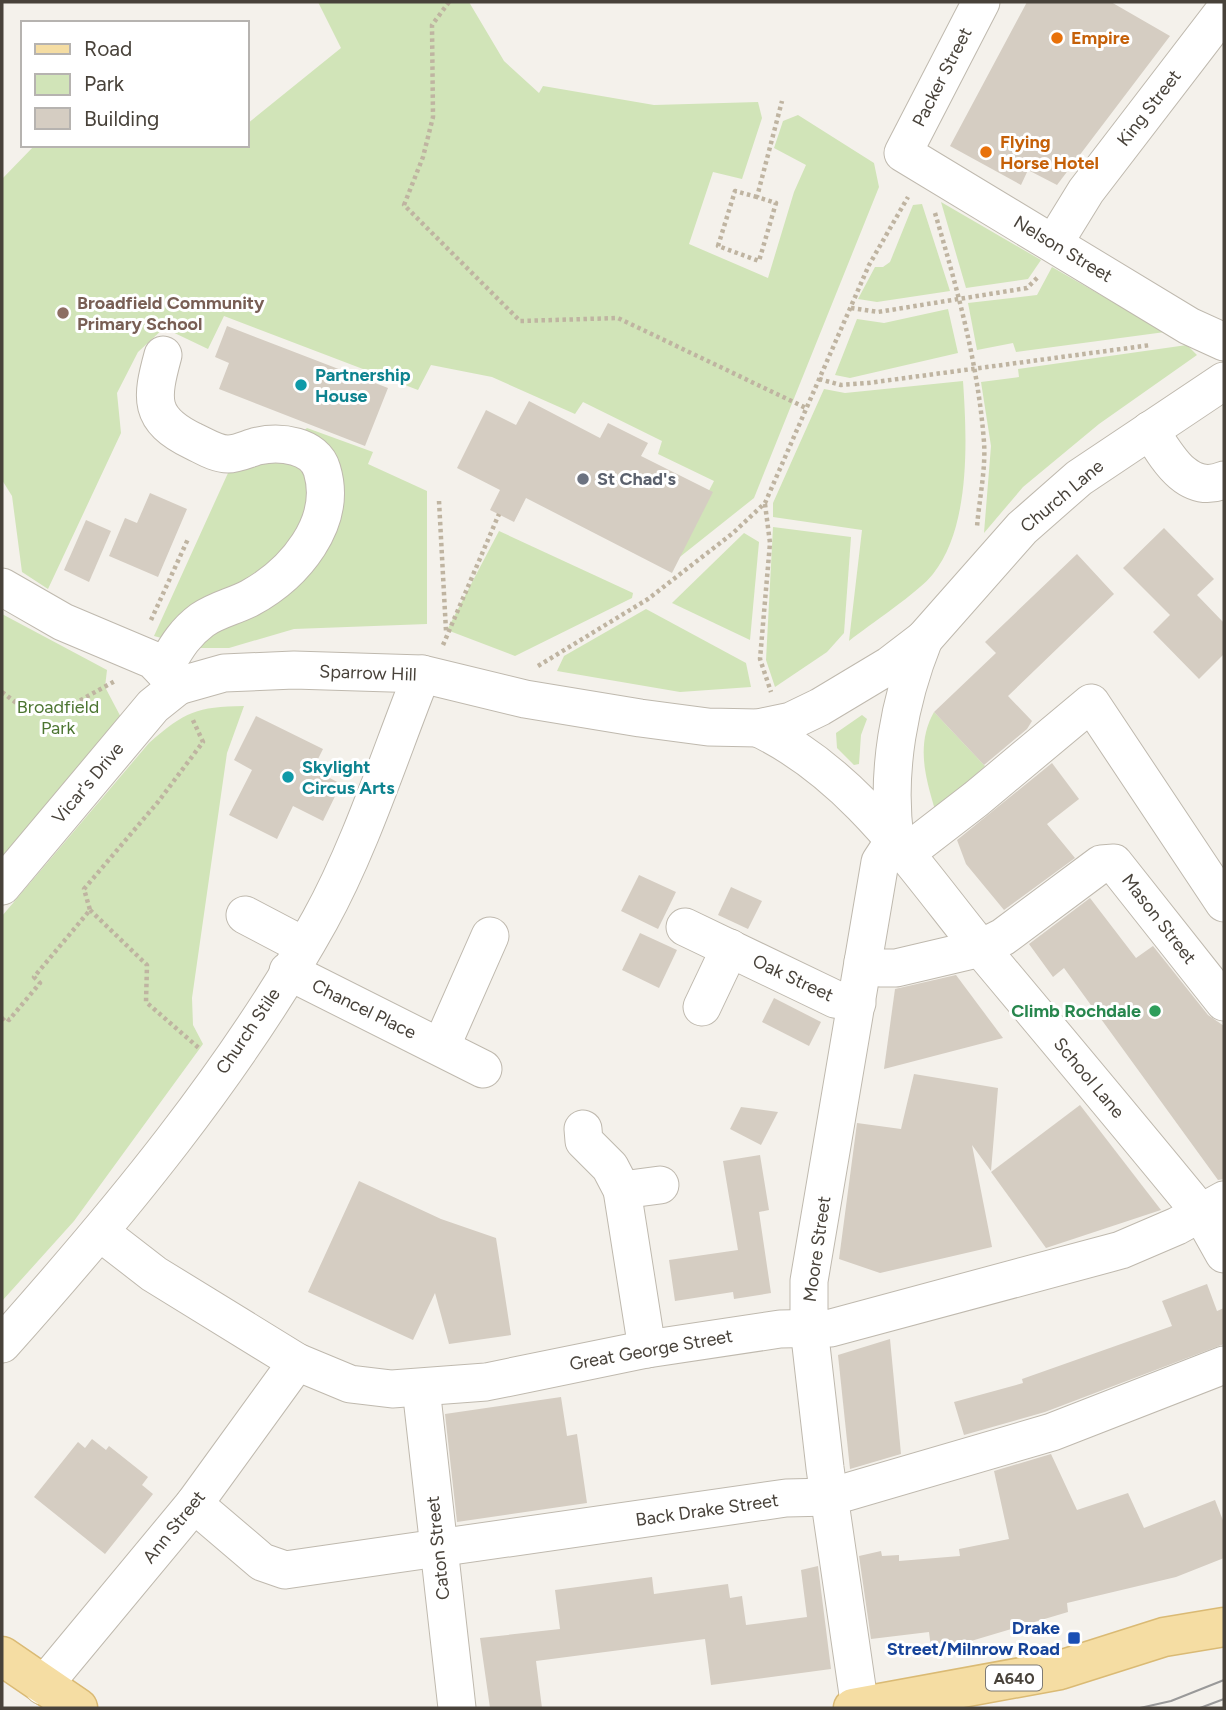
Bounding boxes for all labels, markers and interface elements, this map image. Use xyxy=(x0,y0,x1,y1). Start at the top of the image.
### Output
legend xyxy=(21,21,248,147)
street label: Packer Street xyxy=(908,24,977,130)
place label: Empire xyxy=(1071,27,1130,49)
marker: Empire xyxy=(1049,30,1065,46)
text: Road xyxy=(84,36,132,61)
street label: King Street xyxy=(1112,65,1186,150)
text: Park xyxy=(84,71,125,96)
text: Building xyxy=(84,106,159,131)
place label: Flying Horse Hotel xyxy=(1000,131,1099,174)
marker: Flying Horse Hotel xyxy=(978,144,994,160)
street label: Nelson Street xyxy=(1010,211,1117,287)
place label: Broadfield Community Primary School xyxy=(77,292,265,335)
marker: Broadfield Community Primary School xyxy=(55,305,71,321)
place label: Partnership House xyxy=(315,364,411,407)
marker: Partnership House xyxy=(293,377,309,393)
street label: Church Lane xyxy=(1016,455,1108,537)
place label: St Chad's xyxy=(597,468,676,490)
marker: St Chad's xyxy=(575,471,591,487)
street label: Sparrow Hill xyxy=(319,660,417,686)
park label: Broadfield Park xyxy=(17,696,99,739)
street label: Vicar's Drive xyxy=(48,738,129,828)
place label: Skylight Circus Arts xyxy=(302,756,395,799)
marker: Skylight Circus Arts xyxy=(280,769,296,785)
street label: Mason Street xyxy=(1117,870,1201,969)
street label: Oak Street xyxy=(749,950,837,1006)
street label: Chancel Place xyxy=(308,974,420,1044)
street label: Church Stile xyxy=(211,984,285,1078)
place label: Climb Rochdale xyxy=(1011,1000,1141,1022)
marker: Climb Rochdale xyxy=(1147,1003,1163,1019)
street label: School Lane xyxy=(1049,1033,1129,1123)
street label: Moore Street xyxy=(799,1194,835,1303)
street label: Great George Street xyxy=(568,1325,734,1375)
street label: Ann Street xyxy=(138,1486,210,1568)
street label: Back Drake Street xyxy=(634,1489,780,1531)
street label: Caton Street xyxy=(422,1495,454,1601)
place label: Drake Street/Milnrow Road xyxy=(887,1617,1060,1660)
marker: Drake Street/Milnrow Road xyxy=(1066,1630,1082,1646)
road number: A640 xyxy=(986,1666,1042,1690)

